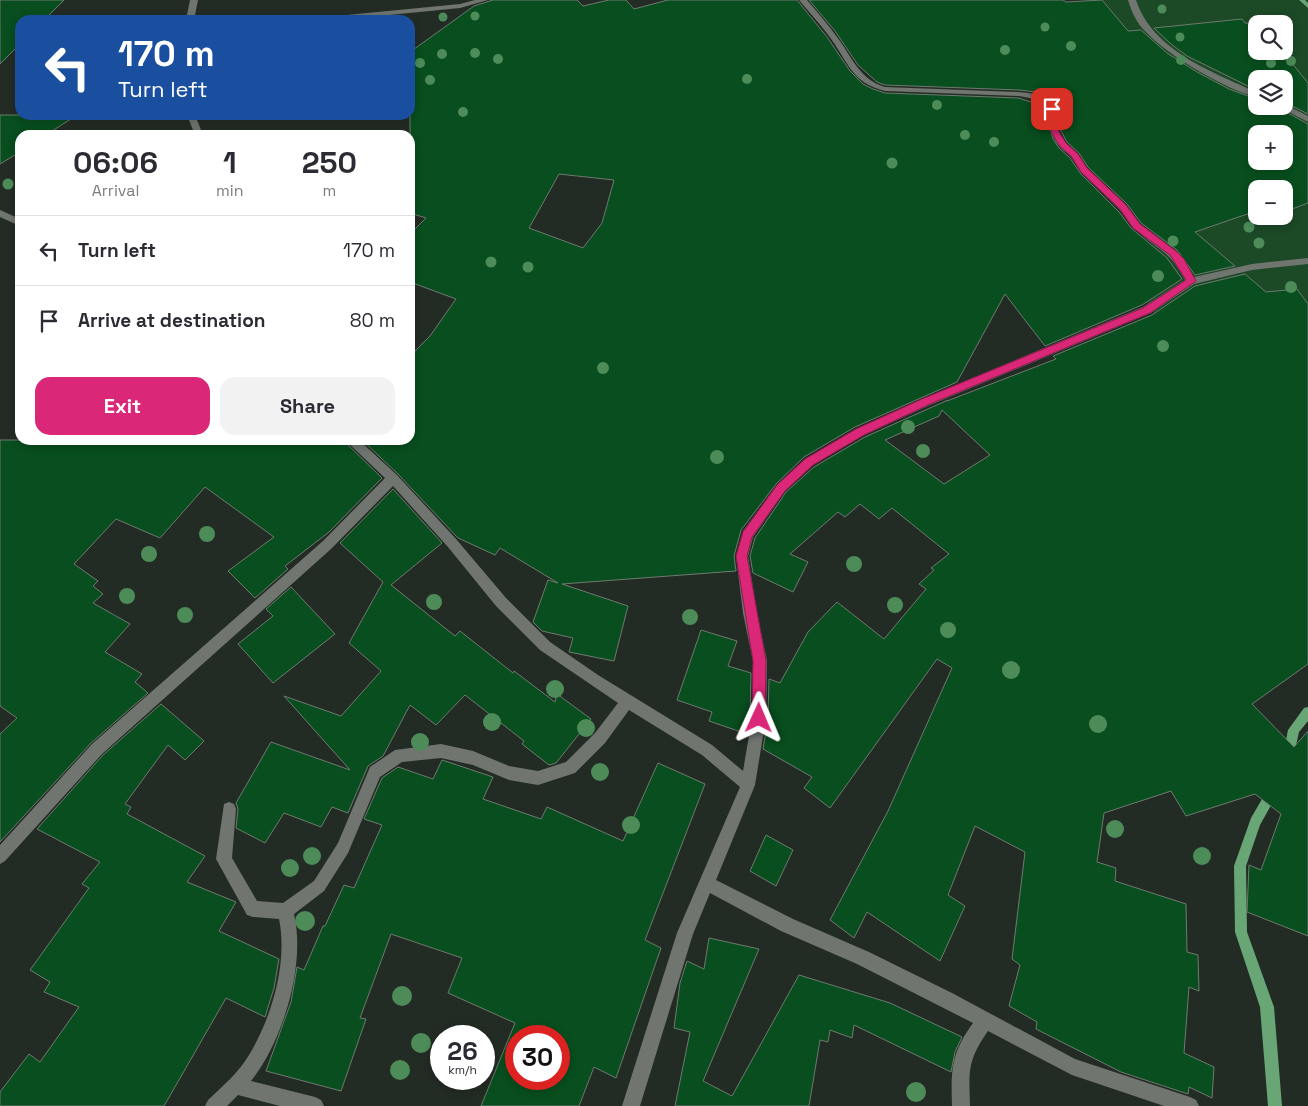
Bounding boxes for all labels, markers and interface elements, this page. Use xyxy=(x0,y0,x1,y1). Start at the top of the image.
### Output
map controls xyxy=(1248,15,1293,225)
button: search xyxy=(1248,15,1293,60)
text: 170 m xyxy=(118,32,215,76)
icon: left xyxy=(35,35,100,100)
button: layers xyxy=(1248,70,1293,115)
text: Turn left xyxy=(118,75,208,103)
pin xyxy=(1031,88,1073,130)
icon: arrive xyxy=(1038,95,1066,123)
button: + xyxy=(1248,125,1293,170)
text: 06:06 xyxy=(73,143,158,182)
text: 1 xyxy=(223,143,237,182)
text: 250 xyxy=(302,143,357,182)
text: Arrival xyxy=(92,180,139,201)
text: min xyxy=(216,180,244,201)
text: m xyxy=(322,180,336,201)
button: − xyxy=(1248,180,1293,225)
icon: left xyxy=(35,237,63,265)
text: Turn left xyxy=(78,238,156,263)
text: 170 m xyxy=(343,238,395,263)
icon: arrive xyxy=(35,307,63,335)
text: Arrive at destination xyxy=(78,308,266,333)
text: 80 m xyxy=(350,308,395,333)
button: Exit xyxy=(35,377,210,435)
button: Share xyxy=(220,377,395,435)
position arrow xyxy=(732,691,784,743)
speed limit sign: 30 xyxy=(505,1025,570,1090)
text: 26 xyxy=(447,1035,478,1067)
text: km/h xyxy=(448,1062,477,1078)

